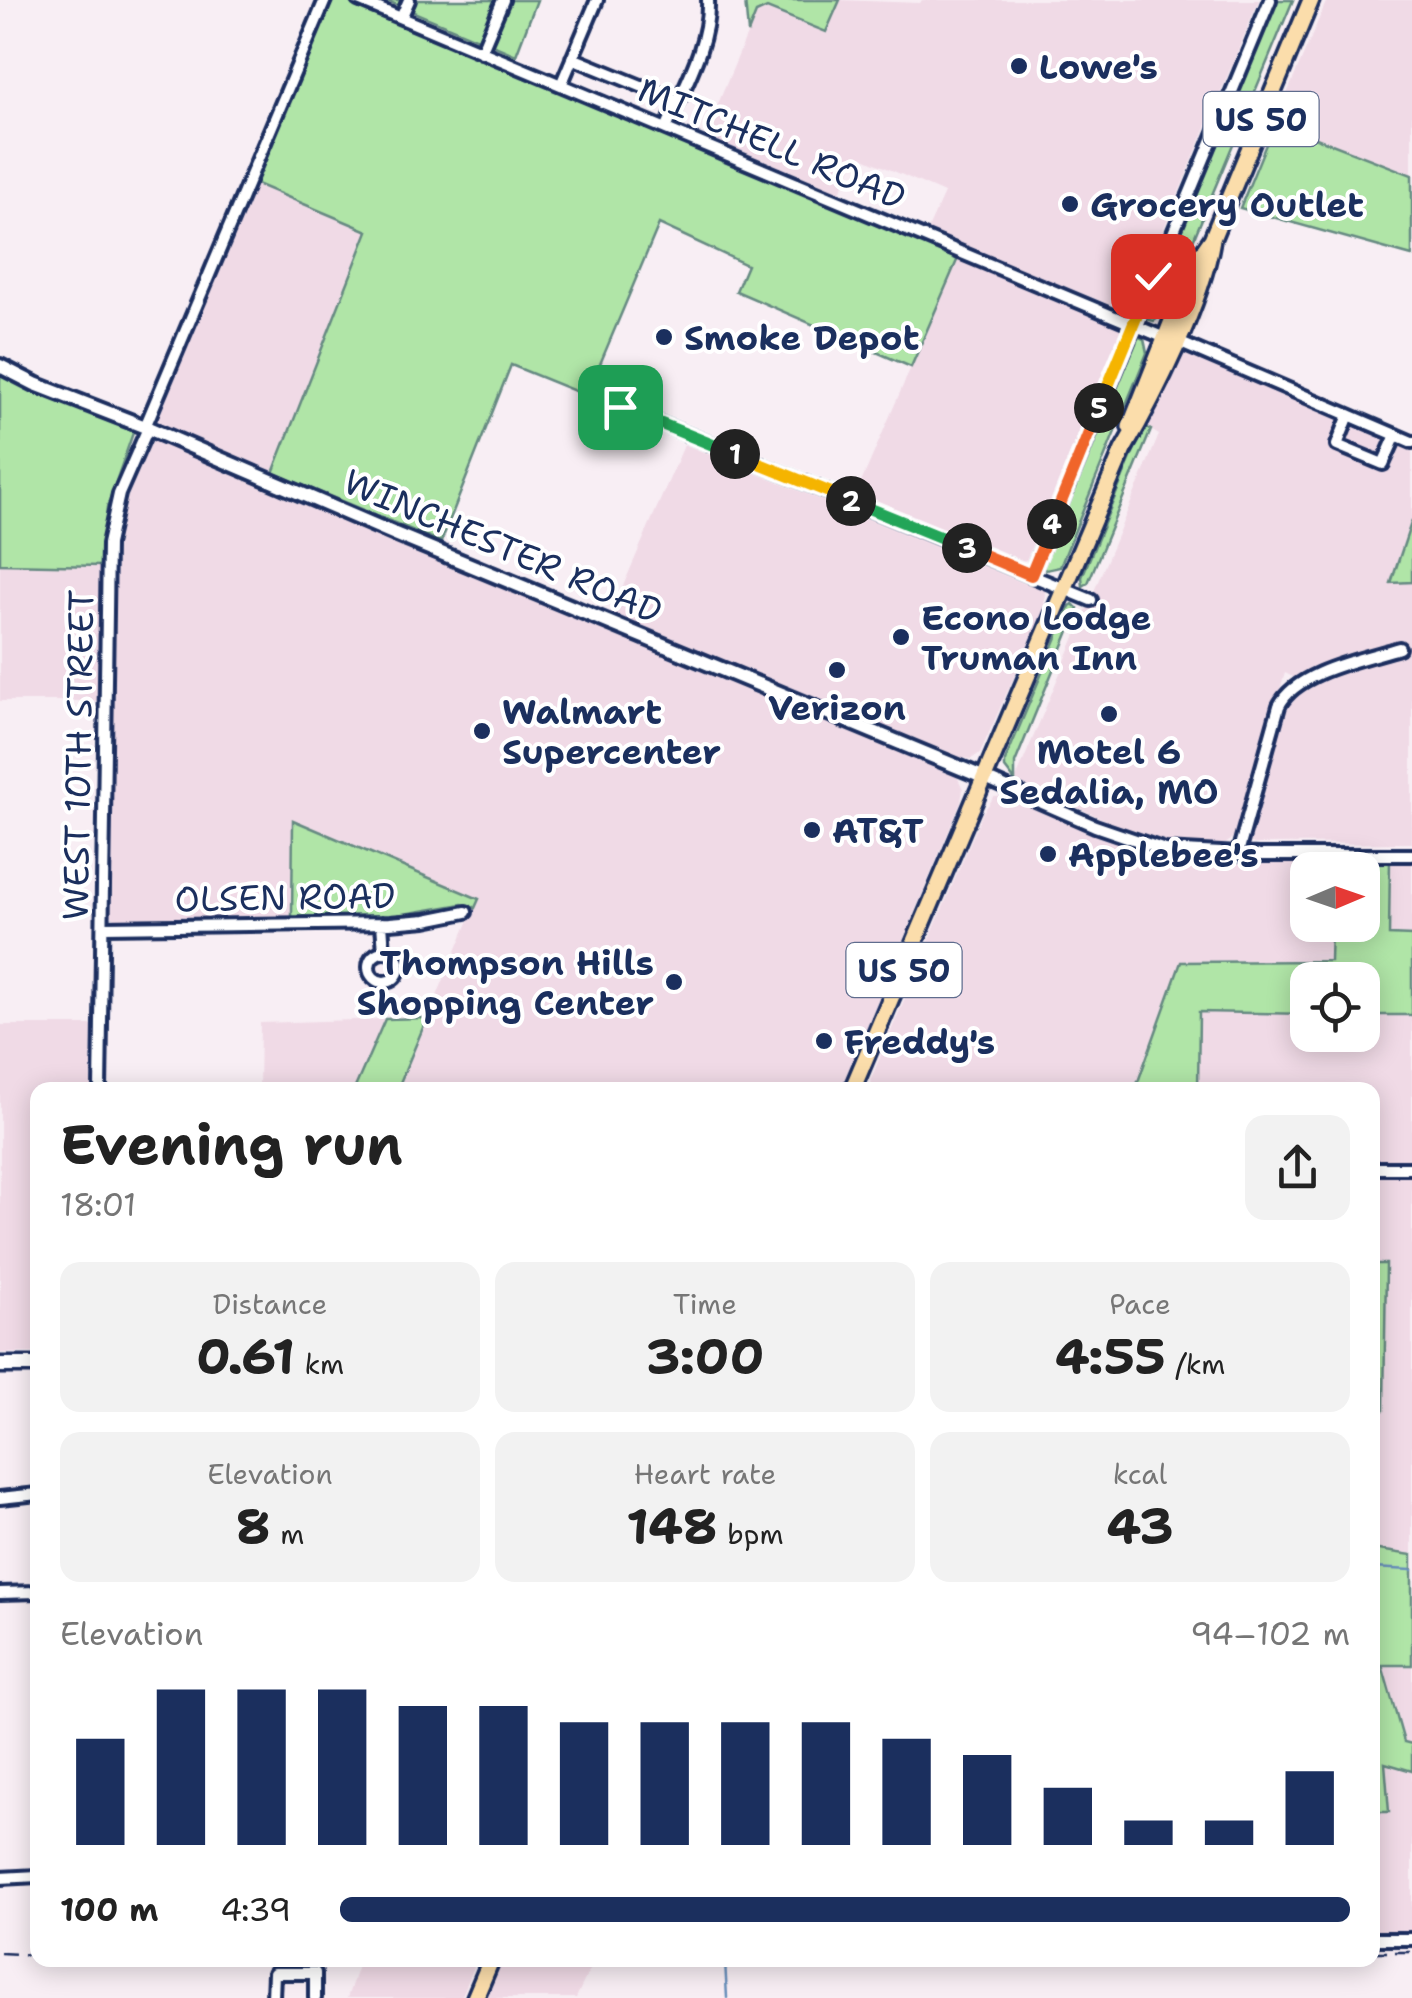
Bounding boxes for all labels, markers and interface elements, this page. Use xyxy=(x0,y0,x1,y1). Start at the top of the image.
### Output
place label: Lowe's xyxy=(1039,43,1158,90)
marker: Lowe's xyxy=(1008,55,1030,77)
street label: MITCHELL ROAD xyxy=(631,66,913,220)
road number: US 50 xyxy=(1204,92,1318,146)
place label: Grocery Outlet xyxy=(1090,181,1364,228)
marker: Grocery Outlet xyxy=(1059,193,1081,215)
pin xyxy=(1111,234,1196,319)
icon: check xyxy=(1126,249,1181,304)
place label: Smoke Depot xyxy=(684,314,919,361)
marker: Smoke Depot xyxy=(653,326,675,348)
pin xyxy=(578,365,663,450)
icon: arrive xyxy=(593,380,648,435)
pin: 5 xyxy=(1074,383,1124,433)
text: 5 xyxy=(1090,389,1108,427)
pin: 1 xyxy=(710,429,760,479)
text: 1 xyxy=(729,435,741,473)
street label: WINCHESTER ROAD xyxy=(337,458,669,634)
pin: 2 xyxy=(826,476,876,526)
text: 2 xyxy=(841,482,861,520)
pin: 4 xyxy=(1027,499,1077,549)
text: 4 xyxy=(1042,505,1062,543)
pin: 3 xyxy=(942,523,992,573)
text: 3 xyxy=(957,529,977,567)
street label: WEST 10TH STREET xyxy=(52,589,104,921)
place label: Econo Lodge Truman Inn xyxy=(921,594,1152,681)
marker: Econo Lodge Truman Inn xyxy=(890,626,912,648)
marker: Verizon xyxy=(826,659,848,681)
place label: Verizon xyxy=(768,684,906,731)
place label: Walmart Supercenter xyxy=(502,688,721,775)
marker: Motel 6 Sedalia, MO xyxy=(1098,703,1120,725)
marker: Walmart Supercenter xyxy=(471,720,493,742)
place label: Motel 6 Sedalia, MO xyxy=(999,728,1219,815)
place label: AT&T xyxy=(832,807,924,854)
marker: AT&T xyxy=(801,819,823,841)
place label: Applebee's xyxy=(1068,831,1259,878)
marker: Applebee's xyxy=(1037,843,1059,865)
north arrow xyxy=(1290,852,1380,942)
map controls xyxy=(1290,852,1380,1052)
street label: OLSEN ROAD xyxy=(174,872,396,922)
place label: Thompson Hills Shopping Center xyxy=(356,939,654,1026)
road number: US 50 xyxy=(846,943,962,997)
button: locate xyxy=(1290,962,1380,1052)
marker: Thompson Hills Shopping Center xyxy=(663,971,685,993)
place label: Freddy's xyxy=(844,1018,995,1065)
marker: Freddy's xyxy=(813,1030,835,1052)
text: Evening run xyxy=(60,1108,403,1182)
button: share xyxy=(1245,1115,1350,1220)
text: 18:01 xyxy=(60,1183,136,1226)
text: Distance xyxy=(213,1285,327,1323)
text: Time xyxy=(673,1285,737,1323)
text: Pace xyxy=(1109,1285,1171,1323)
text: 0.61 xyxy=(196,1323,295,1390)
text: 3:00 xyxy=(646,1323,764,1390)
text: 4:55 xyxy=(1055,1323,1166,1390)
text: km xyxy=(295,1345,344,1383)
text: /km xyxy=(1166,1345,1225,1383)
text: Elevation xyxy=(207,1455,333,1493)
text: Heart rate xyxy=(634,1455,776,1493)
text: kcal xyxy=(1113,1455,1167,1493)
text: 8 xyxy=(236,1493,271,1560)
text: 148 xyxy=(626,1493,718,1560)
text: 43 xyxy=(1106,1493,1174,1560)
text: m xyxy=(271,1515,304,1553)
text: bpm xyxy=(718,1515,784,1553)
text: Elevation xyxy=(60,1612,203,1655)
text: 94–102 m xyxy=(1190,1612,1350,1655)
text: 100 m xyxy=(60,1888,159,1931)
text: 4:39 xyxy=(220,1888,291,1931)

